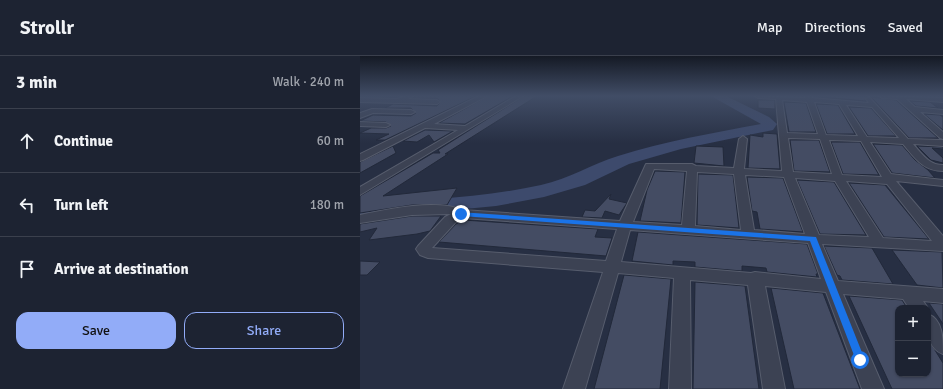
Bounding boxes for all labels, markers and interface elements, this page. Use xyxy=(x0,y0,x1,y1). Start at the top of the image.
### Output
text: Strollr xyxy=(20,16,74,40)
text: Map xyxy=(757,19,783,36)
text: Directions xyxy=(805,19,866,36)
text: Saved xyxy=(888,19,923,36)
text: 3 min xyxy=(16,72,57,93)
text: Walk · 240 m xyxy=(273,74,344,90)
icon: ahead xyxy=(16,130,38,152)
text: Continue xyxy=(54,132,113,150)
text: 60 m xyxy=(317,133,344,149)
icon: left xyxy=(16,194,38,216)
text: Turn left xyxy=(54,196,108,214)
text: 180 m xyxy=(310,197,344,213)
route end xyxy=(452,205,470,223)
icon: arrive xyxy=(16,258,38,280)
text: Arrive at destination xyxy=(54,260,189,278)
map controls xyxy=(895,305,931,377)
button: + xyxy=(895,305,931,341)
button: Save xyxy=(16,312,176,349)
button: Share xyxy=(184,312,344,349)
button: − xyxy=(895,341,931,377)
route start xyxy=(851,351,869,369)

